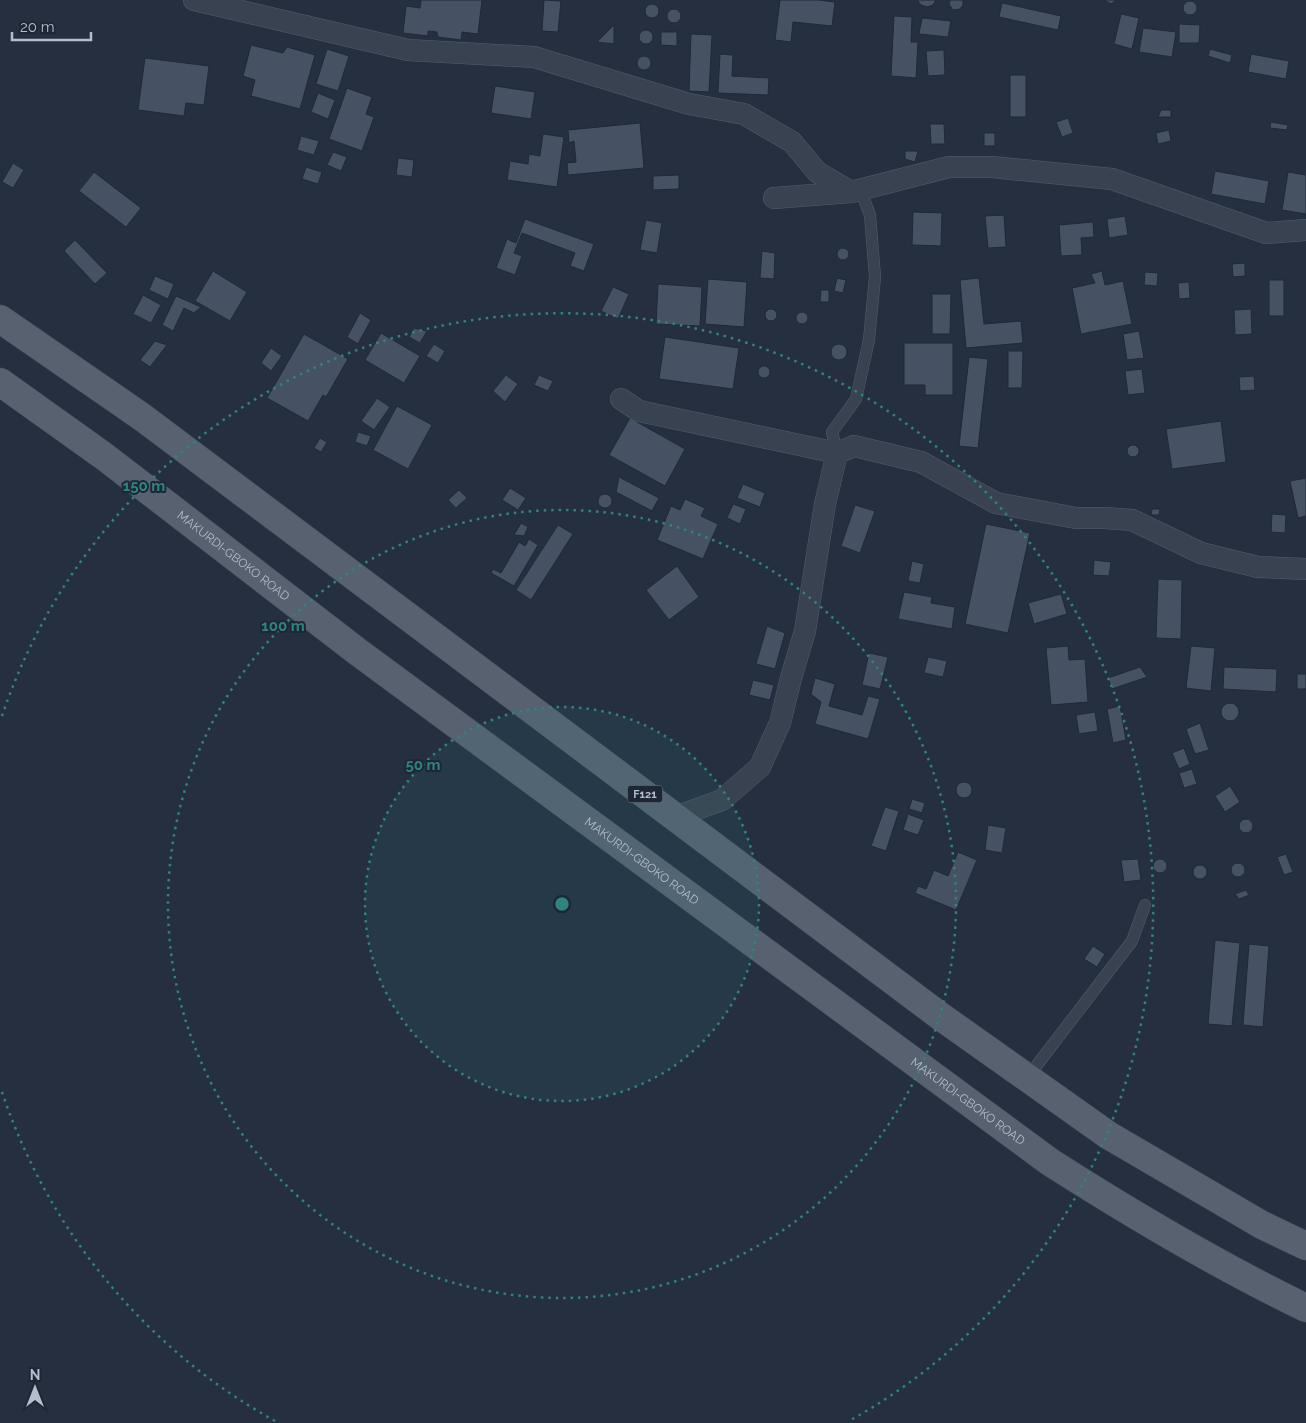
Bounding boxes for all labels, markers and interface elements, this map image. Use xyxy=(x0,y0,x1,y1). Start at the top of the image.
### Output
scale bar xyxy=(12,10,91,42)
text: 20 m xyxy=(20,18,55,36)
text: 150 m xyxy=(123,477,165,495)
street label: MAKURDI-GBOKO ROAD xyxy=(174,508,293,604)
text: 100 m xyxy=(261,617,305,635)
text: 50 m xyxy=(405,756,441,774)
road number: F121 xyxy=(628,786,662,802)
street label: MAKURDI-GBOKO ROAD xyxy=(582,815,702,908)
centre of rings xyxy=(553,895,571,913)
street label: MAKURDI-GBOKO ROAD xyxy=(908,1055,1028,1148)
north arrow xyxy=(10,1363,60,1413)
text: N xyxy=(30,1367,40,1383)

